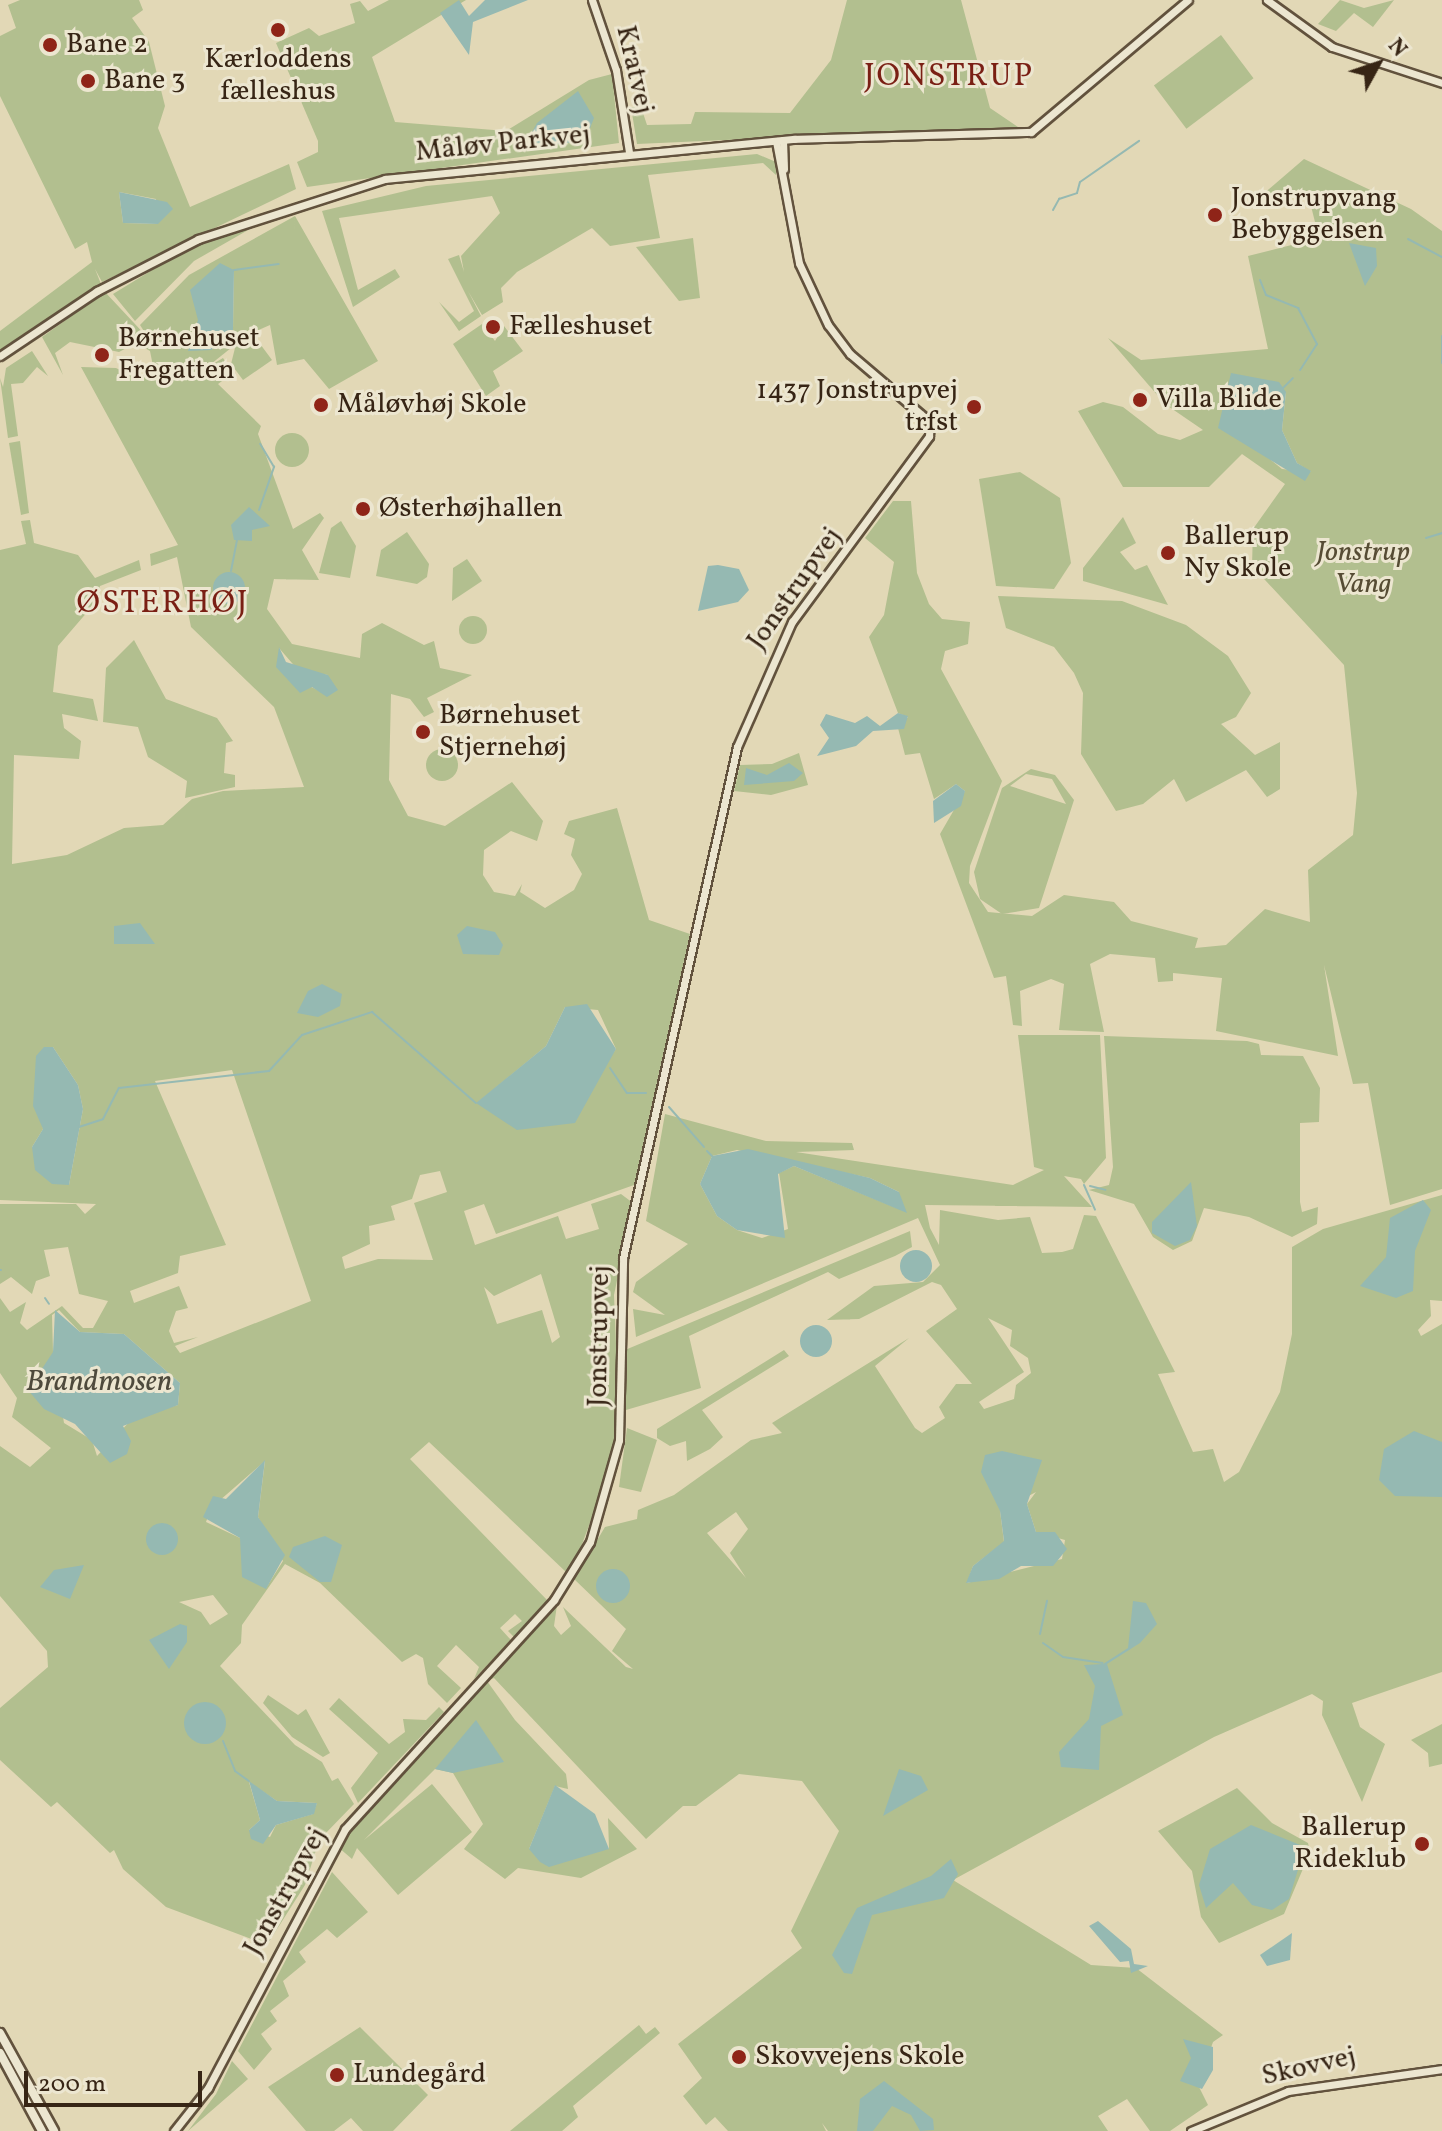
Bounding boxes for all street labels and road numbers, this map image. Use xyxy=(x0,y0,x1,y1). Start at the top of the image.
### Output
street label: Kratvej xyxy=(608,22,660,118)
street label: Måløv Parkvej xyxy=(414,118,592,170)
street label: Jonstrupvej xyxy=(741,521,849,657)
street label: Jonstrupvej xyxy=(582,1265,618,1407)
street label: Jonstrupvej xyxy=(237,1822,335,1962)
street label: Skovvej xyxy=(1259,2040,1359,2094)

